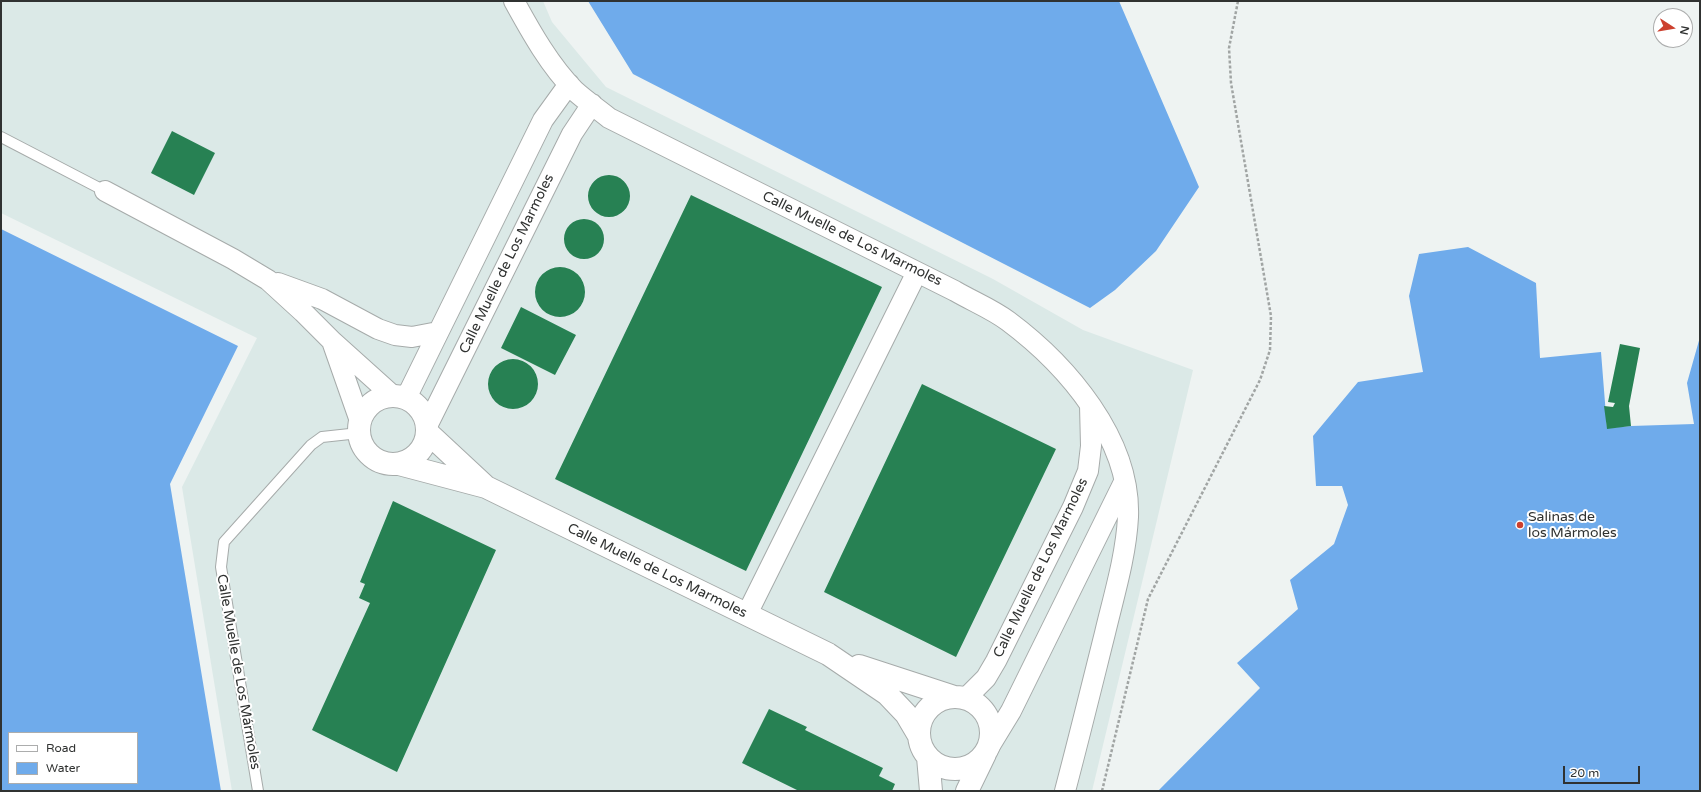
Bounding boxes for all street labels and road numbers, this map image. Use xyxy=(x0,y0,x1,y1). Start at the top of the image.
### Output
street label: Calle Muelle de Los Marmoles xyxy=(456,171,558,357)
street label: Calle Muelle de Los Marmoles xyxy=(759,188,945,290)
street label: Calle Muelle de Los Marmoles xyxy=(990,475,1092,661)
street label: Calle Muelle de Los Marmoles xyxy=(564,520,750,622)
street label: Calle Muelle de Los Mármoles xyxy=(213,573,263,771)

